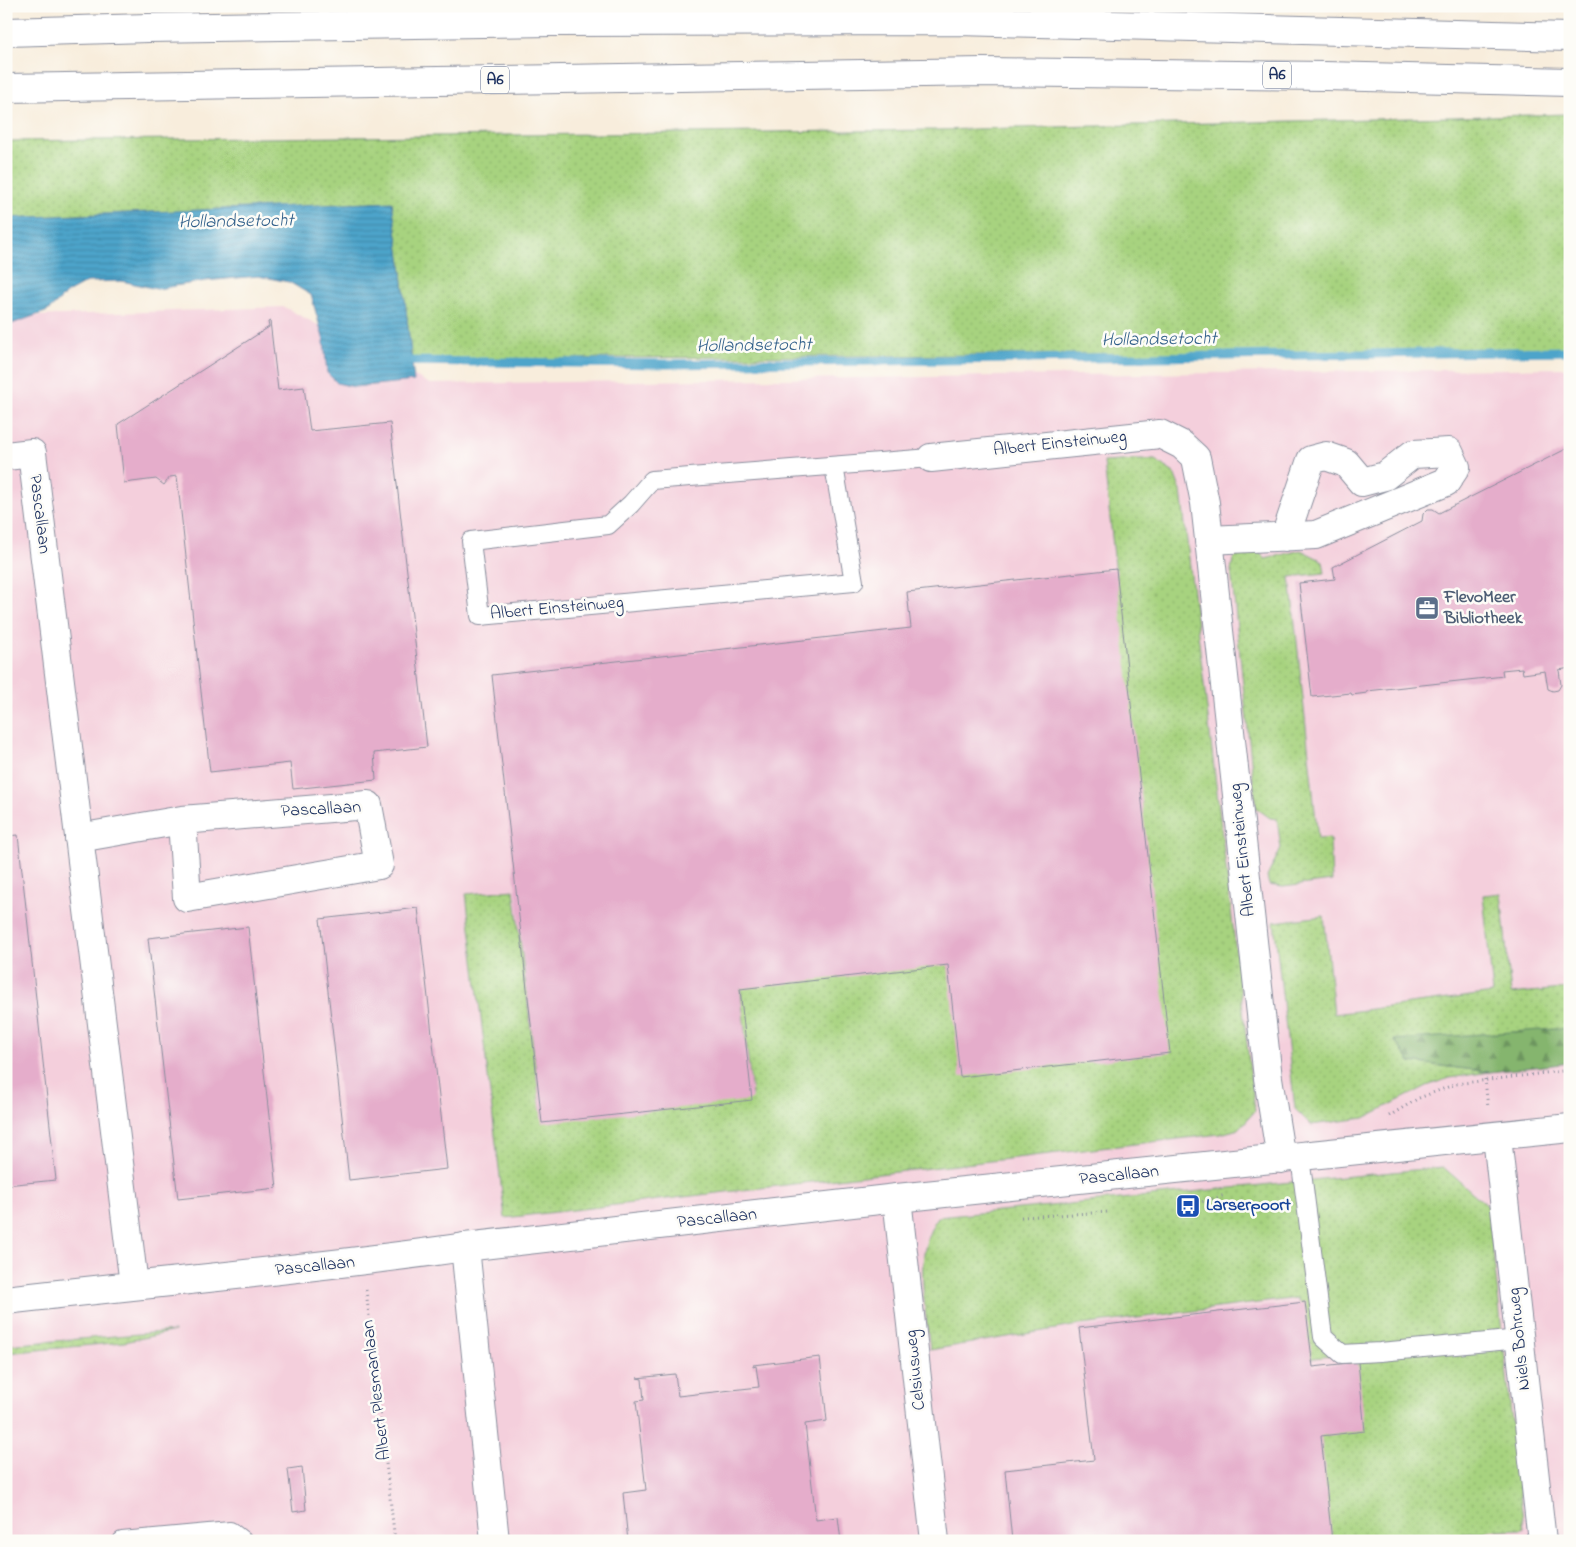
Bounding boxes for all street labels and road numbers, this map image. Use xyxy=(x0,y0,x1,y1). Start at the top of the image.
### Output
road number: A6 xyxy=(1263,62,1291,88)
road number: A6 xyxy=(481,66,509,94)
street label: Albert Einsteinweg xyxy=(992,424,1128,465)
street label: Pascallaan xyxy=(21,473,57,556)
street label: Albert Einsteinweg xyxy=(489,590,625,629)
street label: Albert Einsteinweg xyxy=(1223,782,1264,918)
street label: Pascallaan xyxy=(280,795,362,825)
street label: Pascallaan xyxy=(1078,1159,1160,1193)
street label: Pascallaan xyxy=(676,1202,758,1236)
street label: Pascallaan xyxy=(274,1250,356,1284)
street label: Niels Bohrweg xyxy=(1502,1286,1539,1392)
street label: Albert Plesmanlaan xyxy=(355,1318,399,1462)
street label: Celsiusweg xyxy=(899,1328,934,1412)

